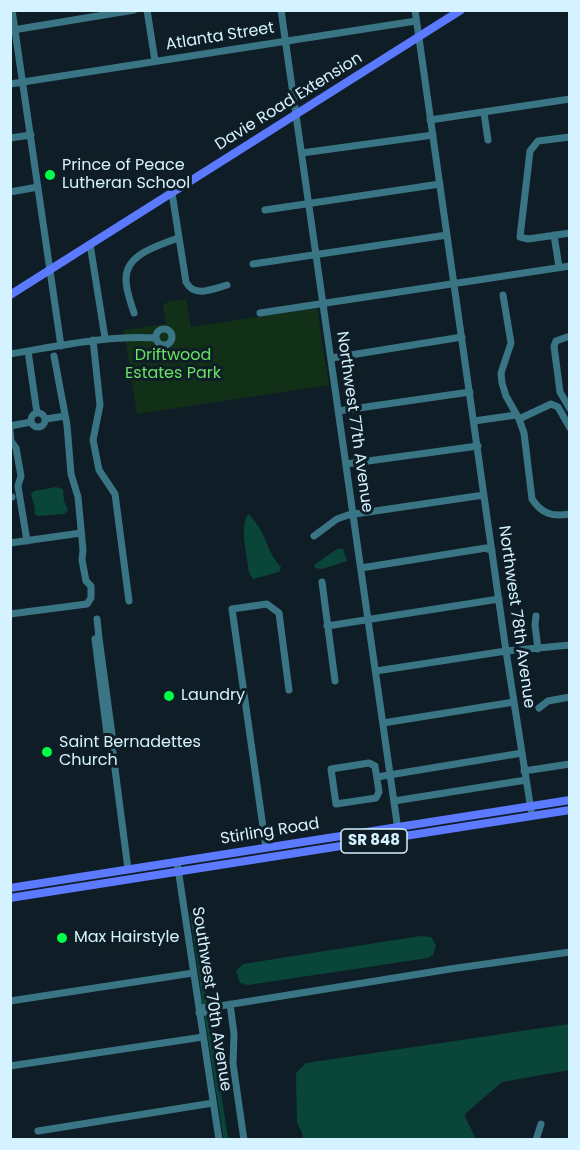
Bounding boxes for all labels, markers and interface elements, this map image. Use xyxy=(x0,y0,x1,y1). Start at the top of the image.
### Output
street label: Atlanta Street xyxy=(164,19,276,55)
street label: Davie Road Extension xyxy=(212,49,366,155)
place label: Prince of Peace Lutheran School xyxy=(62,156,190,194)
marker: Prince of Peace Lutheran School xyxy=(43,168,57,182)
street label: Northwest 77th Avenue xyxy=(332,330,376,514)
park label: Driftwood Estates Park xyxy=(125,346,221,384)
street label: Northwest 78th Avenue xyxy=(494,524,538,710)
place label: Laundry xyxy=(181,686,245,706)
marker: Laundry xyxy=(162,689,176,703)
place label: Saint Bernadettes Church xyxy=(59,733,201,771)
marker: Saint Bernadettes Church xyxy=(40,745,54,759)
street label: Stirling Road xyxy=(219,815,321,849)
road number: SR 848 xyxy=(341,829,407,853)
street label: Southwest 70th Avenue xyxy=(187,905,235,1093)
place label: Max Hairstyle xyxy=(74,928,179,948)
marker: Max Hairstyle xyxy=(55,931,69,945)

